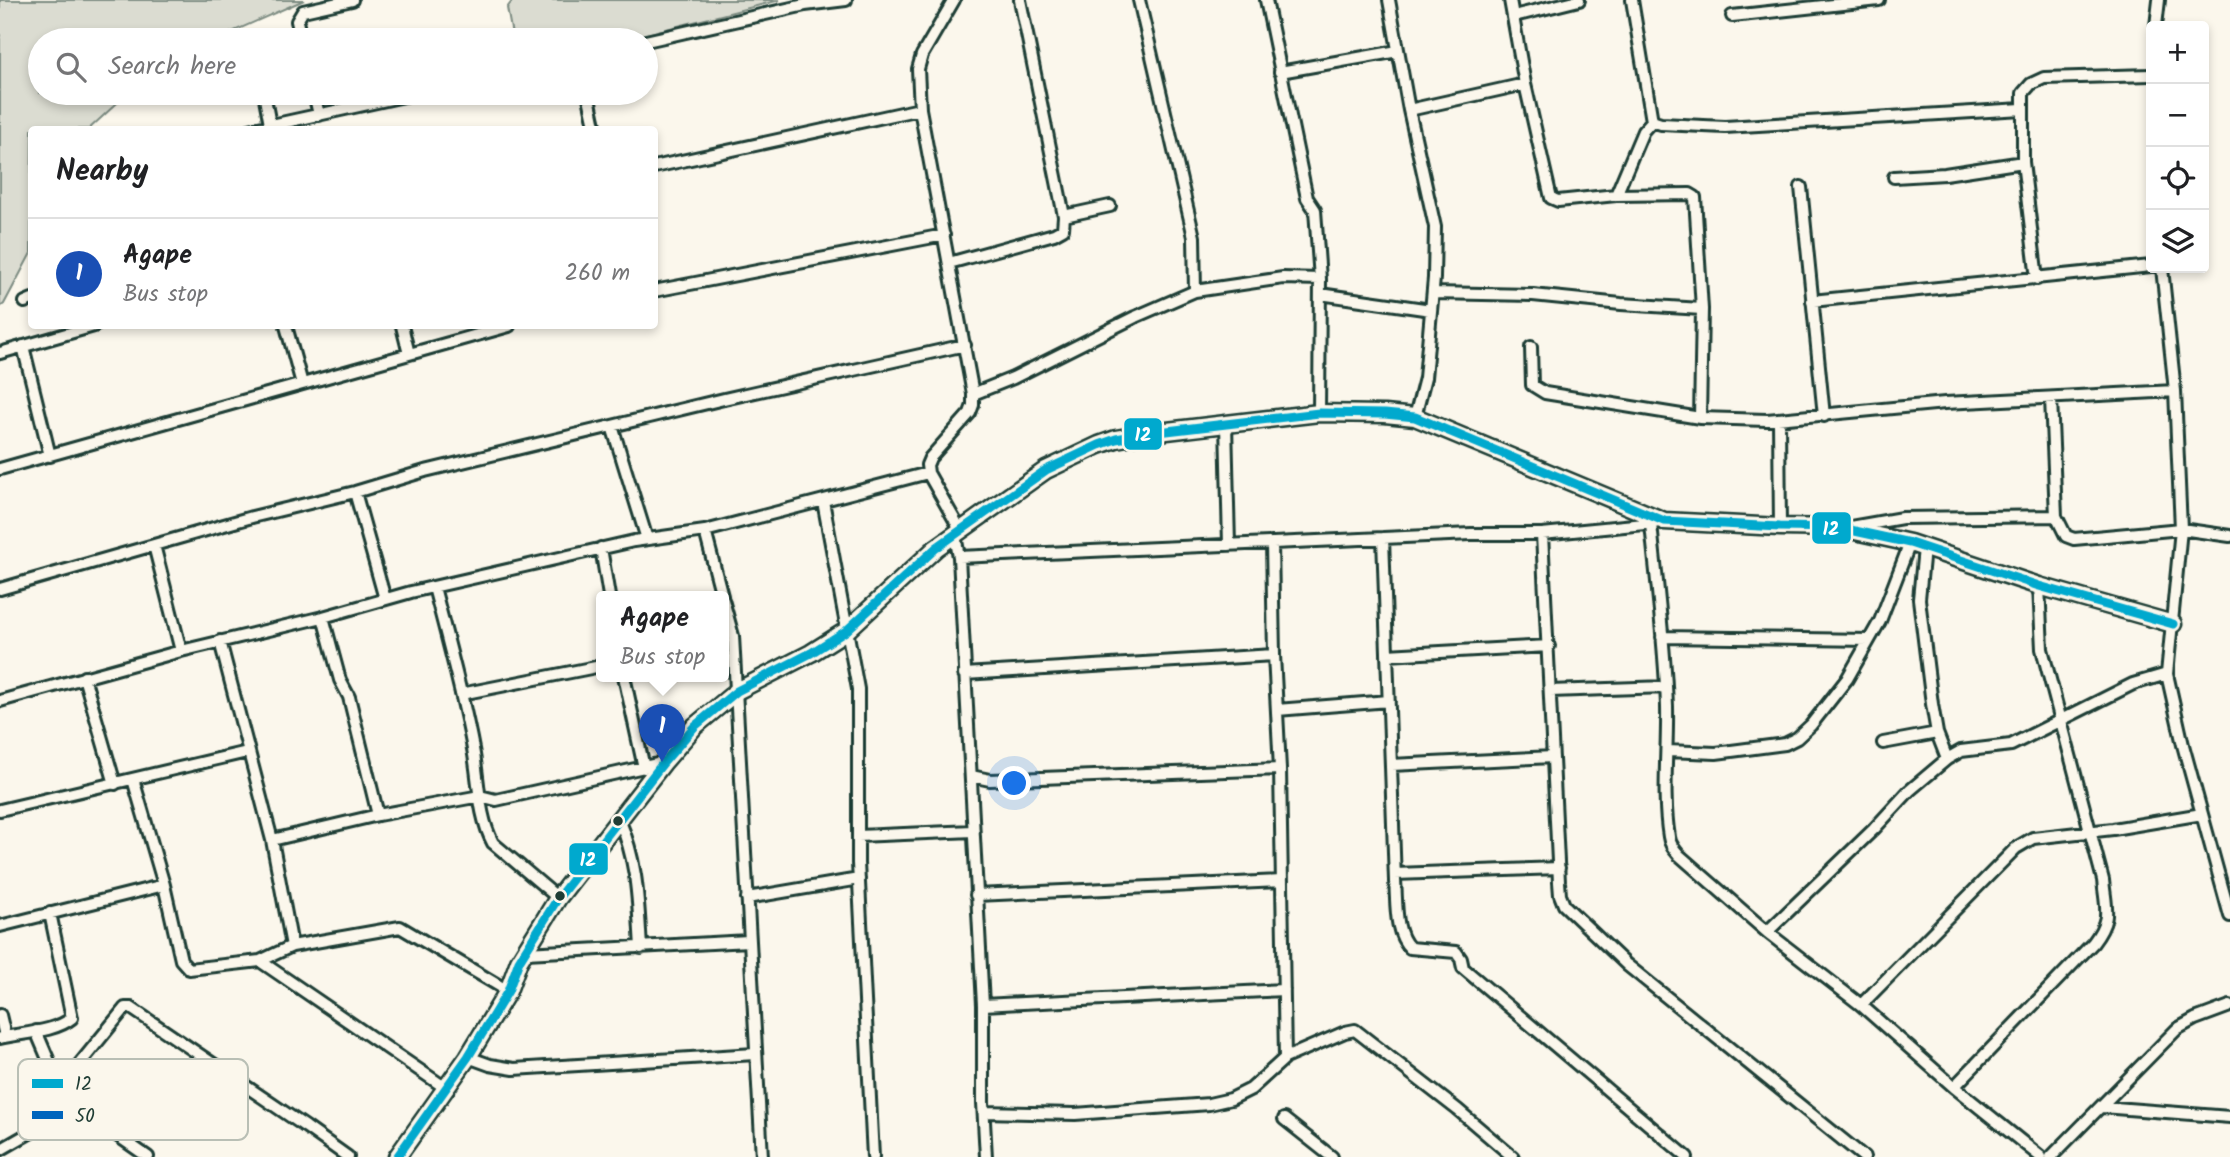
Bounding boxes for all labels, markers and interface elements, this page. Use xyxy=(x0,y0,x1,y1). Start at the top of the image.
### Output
map controls xyxy=(2146,21,2209,273)
button: + xyxy=(2146,21,2209,84)
search box xyxy=(28,28,658,105)
text: Search here xyxy=(108,46,236,88)
icon: search xyxy=(52,48,90,86)
button: − xyxy=(2146,84,2209,147)
button: locate xyxy=(2146,147,2209,210)
text: Nearby xyxy=(56,148,148,196)
button: layers xyxy=(2146,210,2209,273)
text: Agape xyxy=(123,235,192,277)
text: 1 xyxy=(76,256,82,292)
text: 260 m xyxy=(565,256,630,292)
text: Bus stop xyxy=(123,277,208,313)
line badge: 12 xyxy=(1123,417,1163,451)
text: 12 xyxy=(1135,421,1151,451)
line badge: 12 xyxy=(1811,511,1852,545)
text: 12 xyxy=(1823,515,1839,545)
popup xyxy=(596,591,729,682)
text: Agape xyxy=(620,598,689,640)
text: Bus stop xyxy=(620,640,705,676)
pin: 1 xyxy=(639,704,685,762)
your location xyxy=(997,766,1031,800)
unlabelled marker xyxy=(611,814,625,828)
line badge: 12 xyxy=(568,842,609,876)
text: 12 xyxy=(580,846,596,876)
unlabelled marker xyxy=(553,889,567,903)
legend xyxy=(18,1059,248,1140)
text: 12 xyxy=(75,1070,92,1100)
text: 50 xyxy=(75,1102,95,1132)

